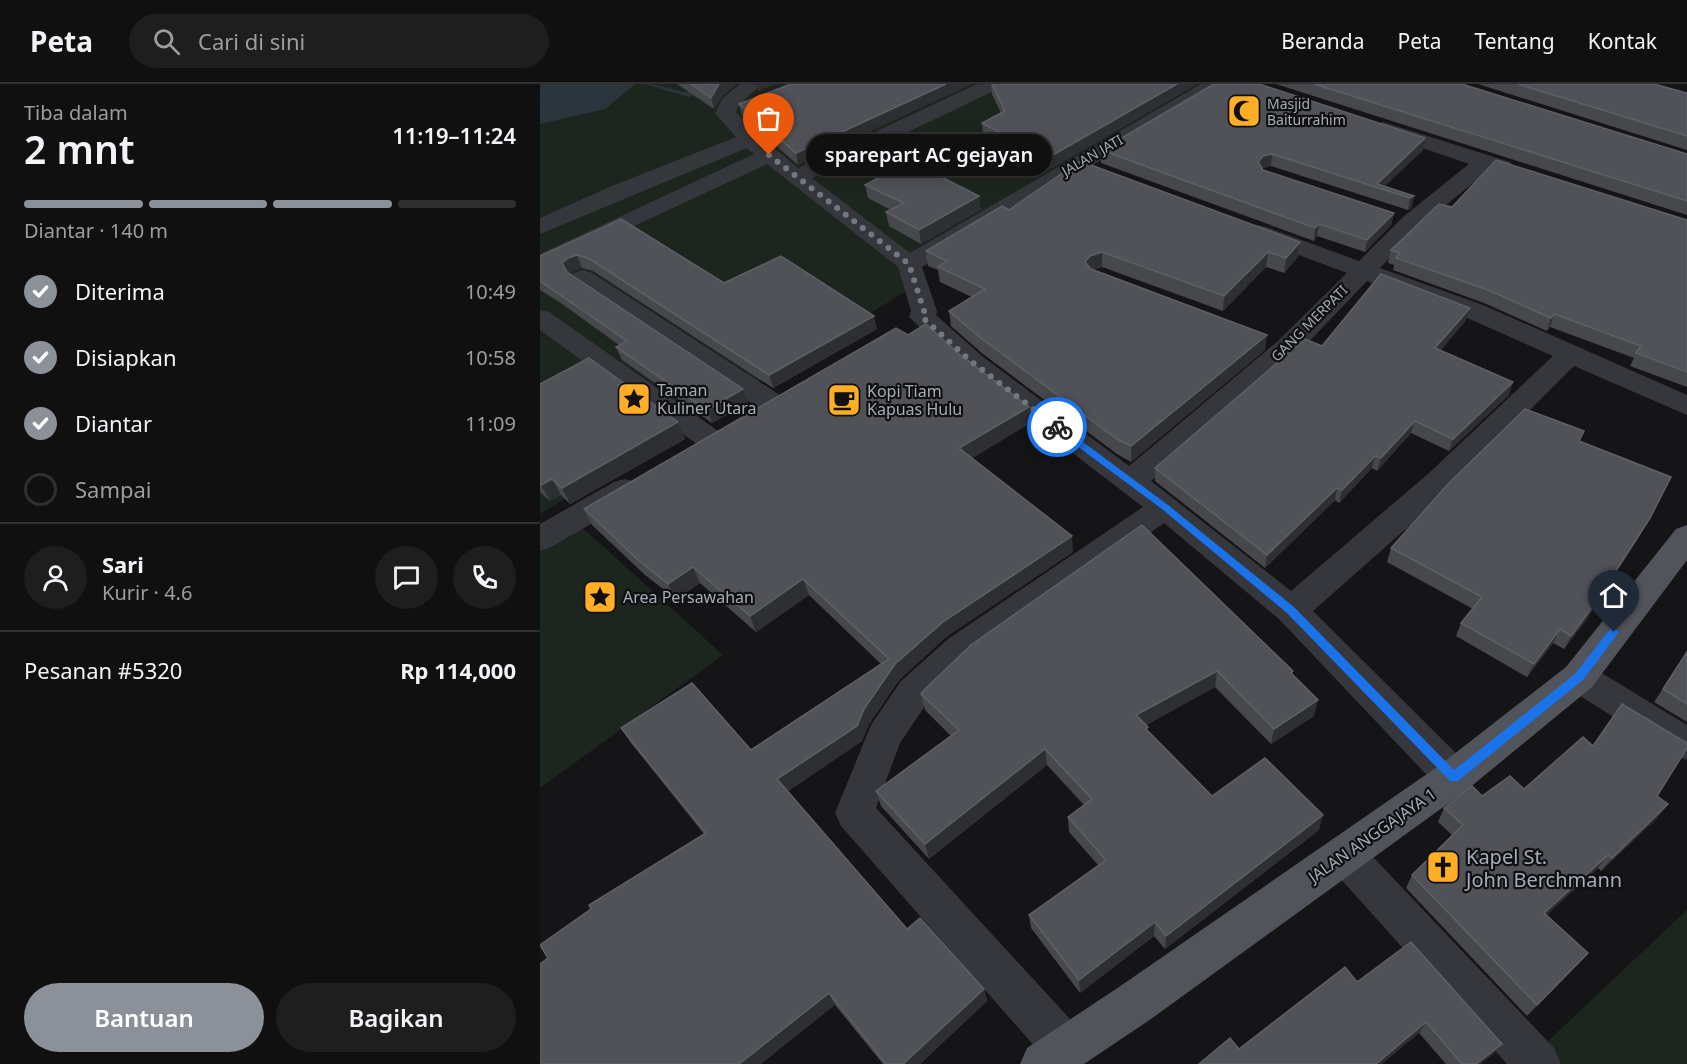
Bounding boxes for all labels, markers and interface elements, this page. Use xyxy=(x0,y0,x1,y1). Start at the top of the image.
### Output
search box xyxy=(129,14,549,68)
text: Peta xyxy=(30,22,93,60)
icon: search xyxy=(150,25,183,58)
text: Cari di sini xyxy=(198,26,305,56)
text: Beranda xyxy=(1281,27,1365,55)
text: Peta xyxy=(1398,27,1441,55)
text: Tentang xyxy=(1474,27,1555,55)
text: Kontak xyxy=(1588,27,1657,55)
pin xyxy=(743,93,794,155)
mosque icon: Masjid Baiturrahim xyxy=(1226,93,1262,129)
place label: Masjid Baiturrahim xyxy=(1267,94,1346,129)
text: Tiba dalam xyxy=(24,99,128,126)
icon: bag xyxy=(752,102,785,135)
text: 11:19–11:24 xyxy=(392,120,516,150)
text: 2 mnt xyxy=(24,122,135,175)
street label: JALAN JATI xyxy=(1056,130,1126,181)
callout: sparepart AC gejayan xyxy=(805,134,1051,176)
text: sparepart AC gejayan xyxy=(825,141,1033,168)
text: Diantar · 140 m xyxy=(24,217,168,244)
icon: check xyxy=(24,275,57,308)
text: Diterima xyxy=(75,276,165,306)
text: 10:49 xyxy=(465,278,516,305)
street label: GANG MERPATI xyxy=(1267,280,1352,365)
icon: check xyxy=(24,341,57,374)
text: Disiapkan xyxy=(75,342,177,372)
text: 10:58 xyxy=(465,344,516,371)
place label: Taman Kuliner Utara xyxy=(657,379,756,419)
place label: Kopi Tiam Kapuas Hulu xyxy=(867,380,962,420)
place icon: Taman Kuliner Utara xyxy=(616,381,652,417)
cafe icon: Kopi Tiam Kapuas Hulu xyxy=(826,382,862,418)
courier xyxy=(1027,397,1087,457)
icon: check xyxy=(24,407,57,440)
text: Diantar xyxy=(75,408,152,438)
text: 11:09 xyxy=(465,410,516,437)
icon: bike xyxy=(1041,411,1074,444)
text: Sampai xyxy=(75,474,152,504)
button: person xyxy=(24,546,87,609)
button: chat xyxy=(375,546,438,609)
button: phone xyxy=(453,546,516,609)
text: Sari xyxy=(102,549,144,579)
pin xyxy=(1588,570,1639,632)
text: Kurir · 4.6 xyxy=(102,579,192,606)
place icon: Area Persawahan xyxy=(582,579,618,615)
icon: home xyxy=(1597,579,1630,612)
place label: Area Persawahan xyxy=(623,586,754,608)
text: Pesanan #5320 xyxy=(24,655,182,685)
text: Rp 114,000 xyxy=(400,655,516,685)
street label: JALAN ANGGAJAYA 1 xyxy=(1302,783,1440,889)
place label: Kapel St. John Berchmann xyxy=(1464,843,1622,893)
church icon: Kapel St. John Berchmann xyxy=(1425,849,1461,885)
button: Bantuan xyxy=(24,983,264,1052)
button: Bagikan xyxy=(276,983,516,1052)

